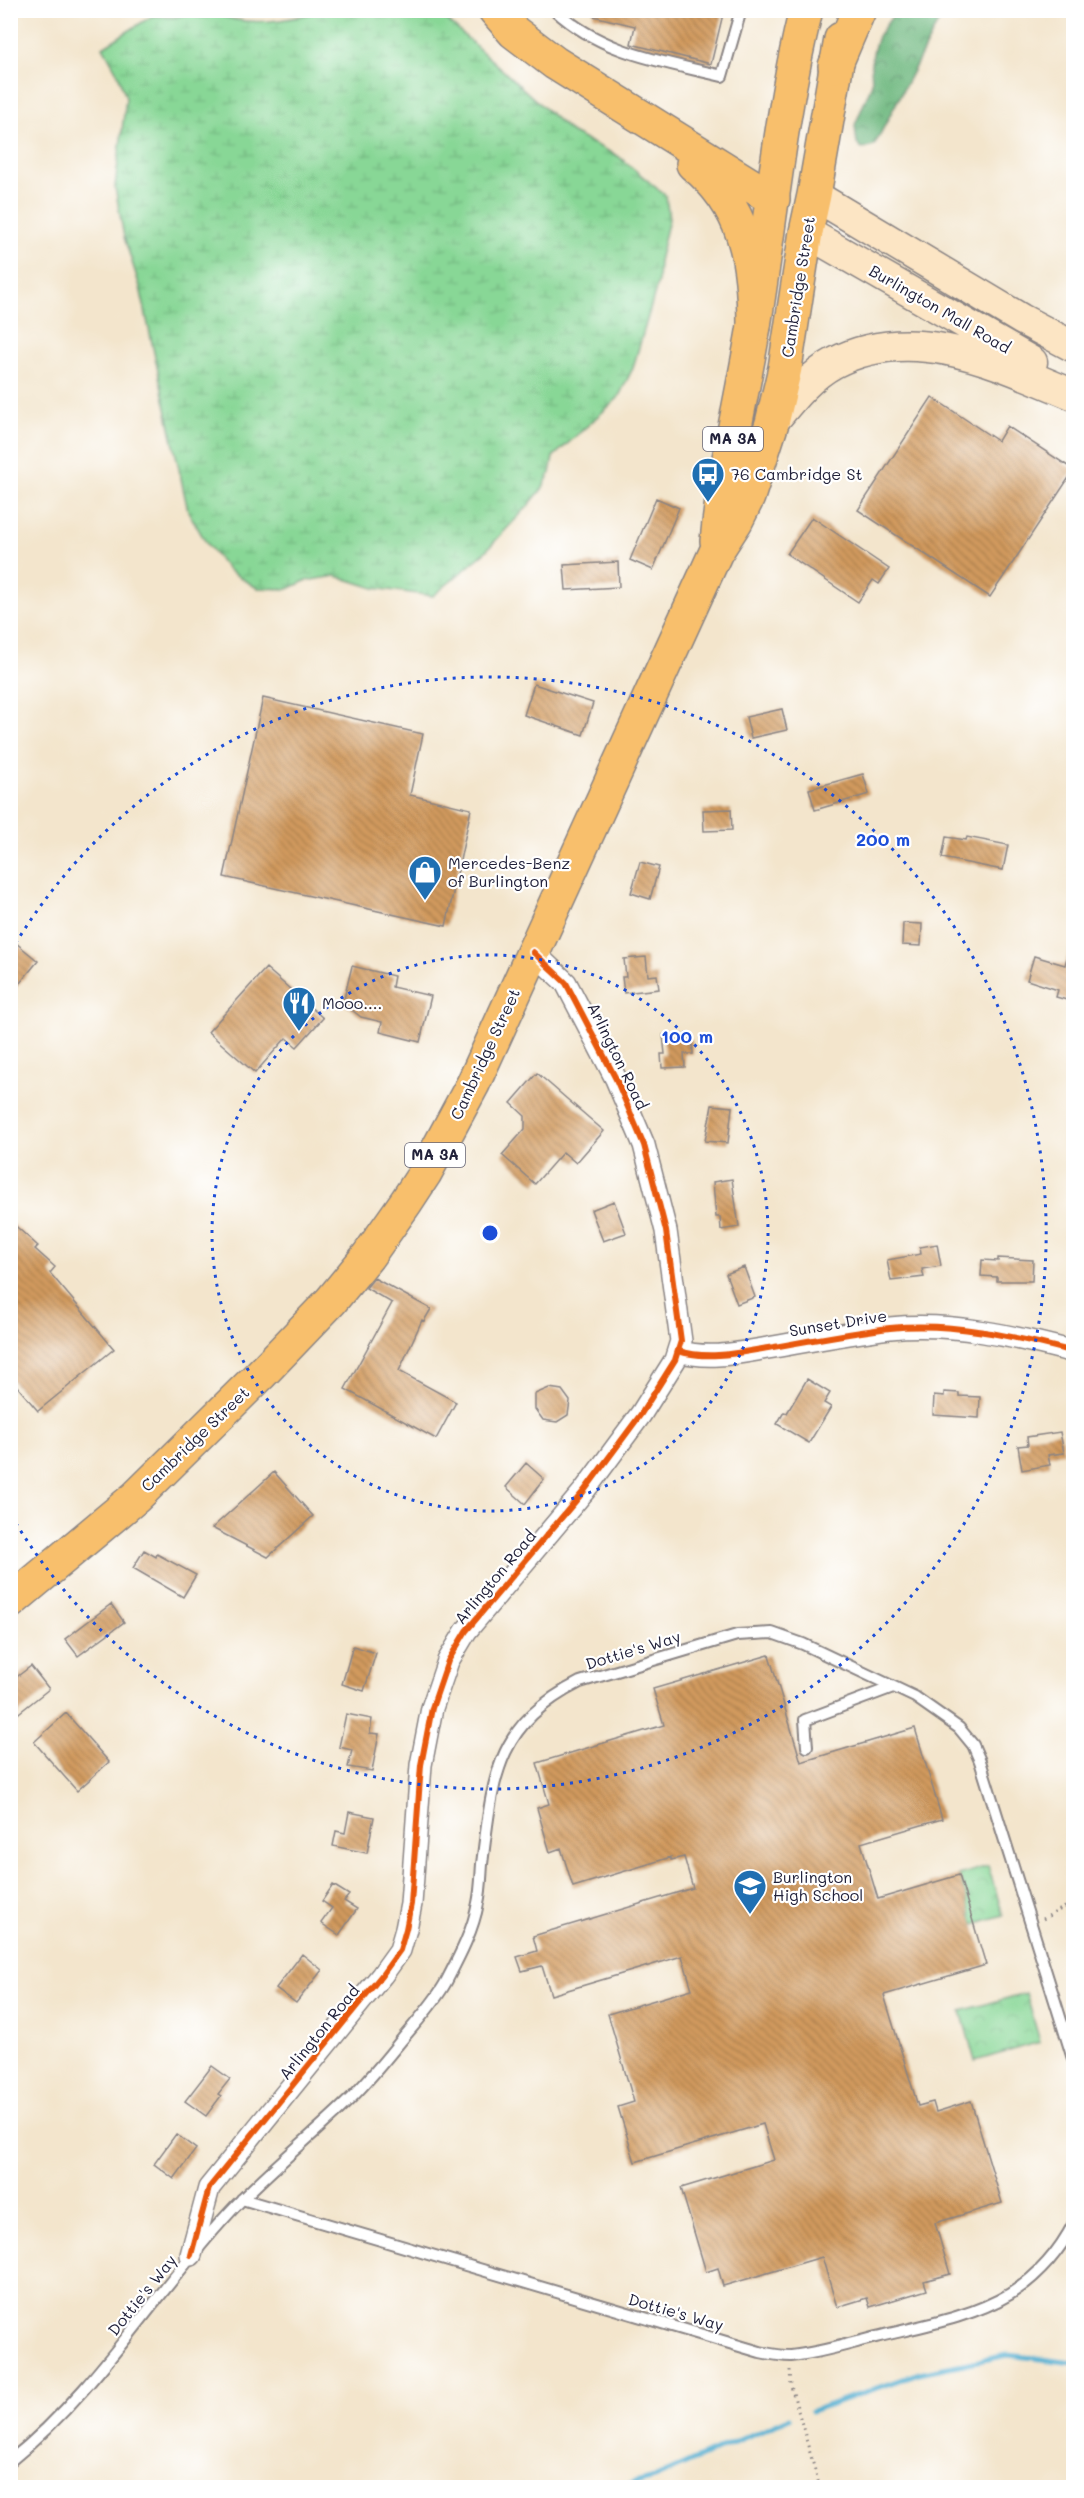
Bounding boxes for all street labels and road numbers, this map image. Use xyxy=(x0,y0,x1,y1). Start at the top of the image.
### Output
street label: Cambridge Street xyxy=(776,215,819,359)
street label: Burlington Mall Road xyxy=(866,259,1015,358)
road number: MA 3A xyxy=(703,427,763,451)
street label: Cambridge Street xyxy=(445,985,524,1123)
street label: Arlington Road xyxy=(583,999,653,1113)
road number: MA 3A xyxy=(405,1143,465,1167)
street label: Sunset Drive xyxy=(788,1304,888,1341)
street label: Cambridge Street xyxy=(136,1382,253,1496)
street label: Arlington Road xyxy=(449,1525,540,1628)
street label: Dottie's Way xyxy=(583,1625,683,1674)
street label: Arlington Road xyxy=(274,1980,363,2084)
street label: Dottie's Way xyxy=(103,2250,181,2339)
street label: Dottie's Way xyxy=(626,2288,726,2335)

